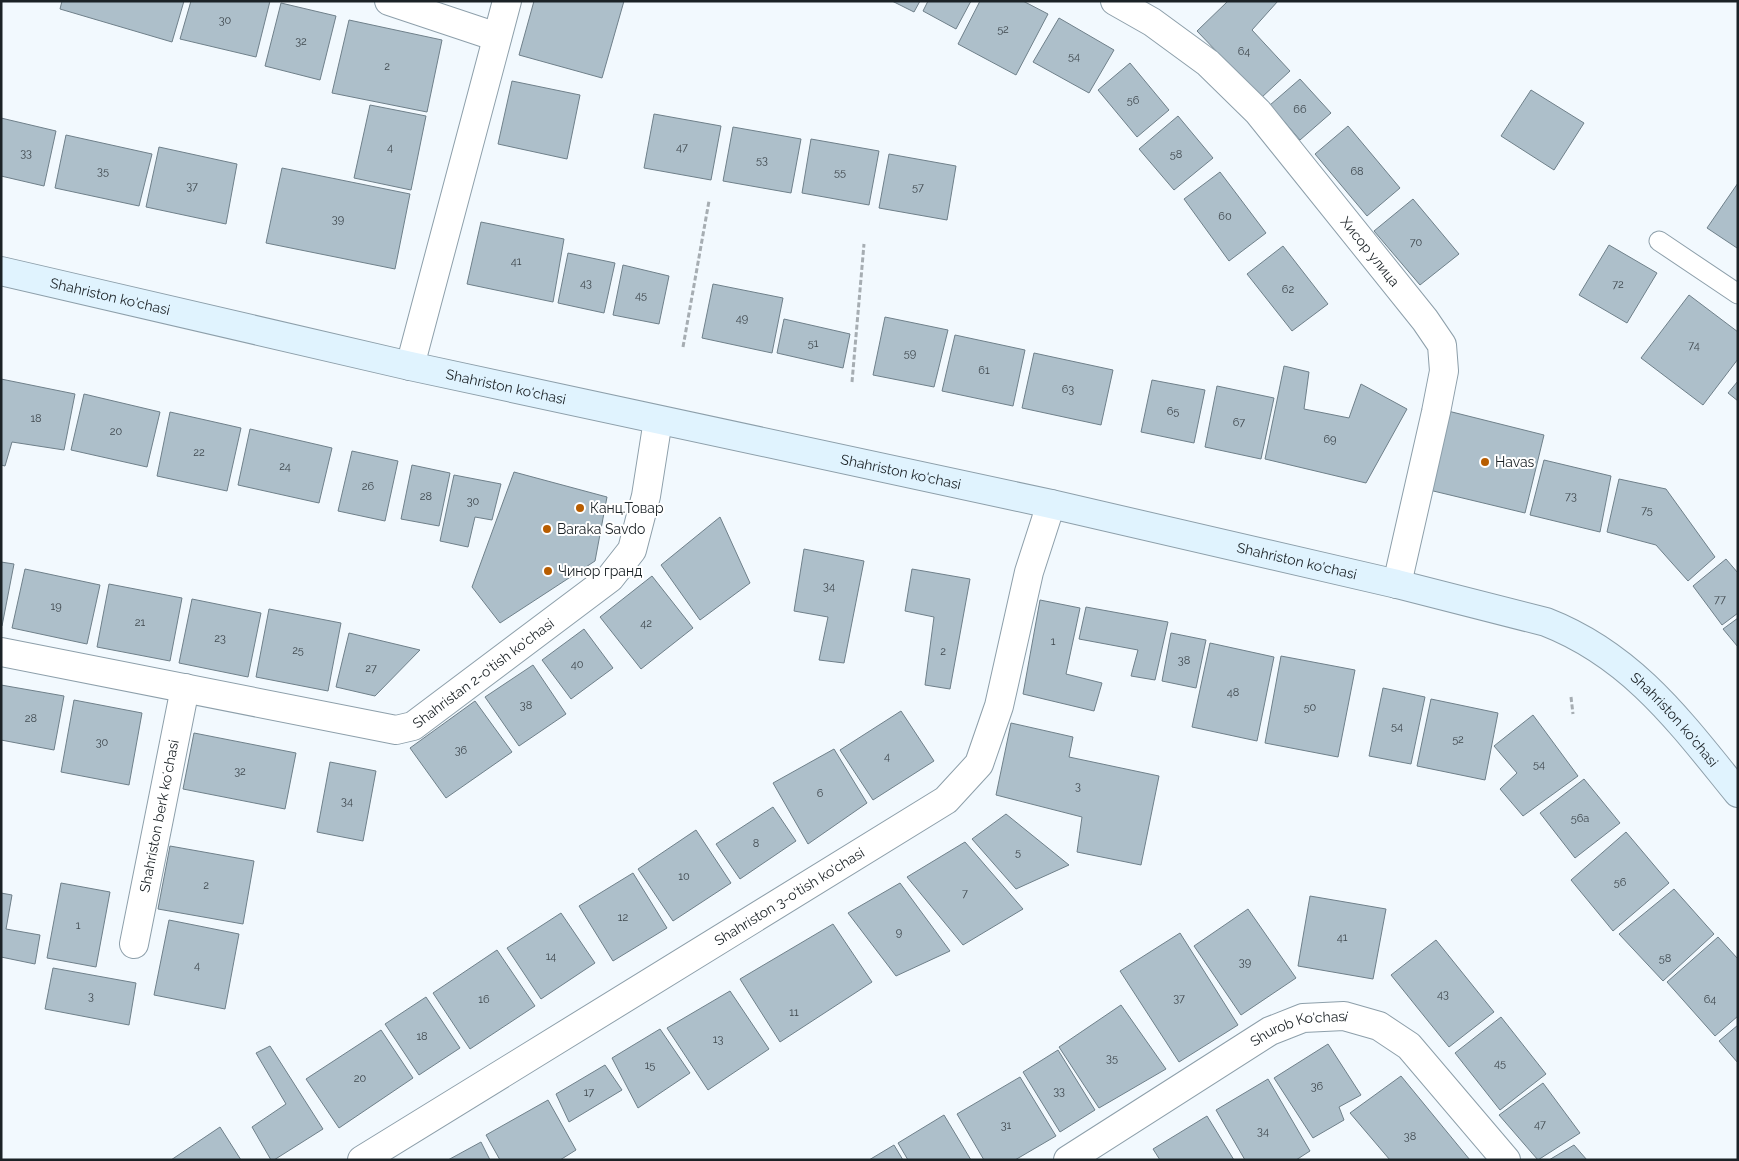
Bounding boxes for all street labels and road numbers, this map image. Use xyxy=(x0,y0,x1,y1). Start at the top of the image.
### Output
street label: Хисор улица xyxy=(1337,214,1403,290)
street label: Shahriston ko'chasi xyxy=(49,275,172,318)
street label: Shahriston ko'chasi xyxy=(444,366,568,407)
street label: Shahriston ko'chasi xyxy=(839,451,963,492)
street label: Shahriston ko'chasi xyxy=(1235,539,1359,582)
street label: Shahristan 2-o'tish ko'chasi xyxy=(410,615,557,731)
street label: Shahriston ko'chasi xyxy=(1628,669,1722,770)
street label: Shahriston berk koʻchasi xyxy=(136,738,182,894)
street label: Shahriston 3-o'tish ko'chasi xyxy=(711,844,867,949)
street label: Shurob Ko'chasi xyxy=(1247,1008,1350,1050)

